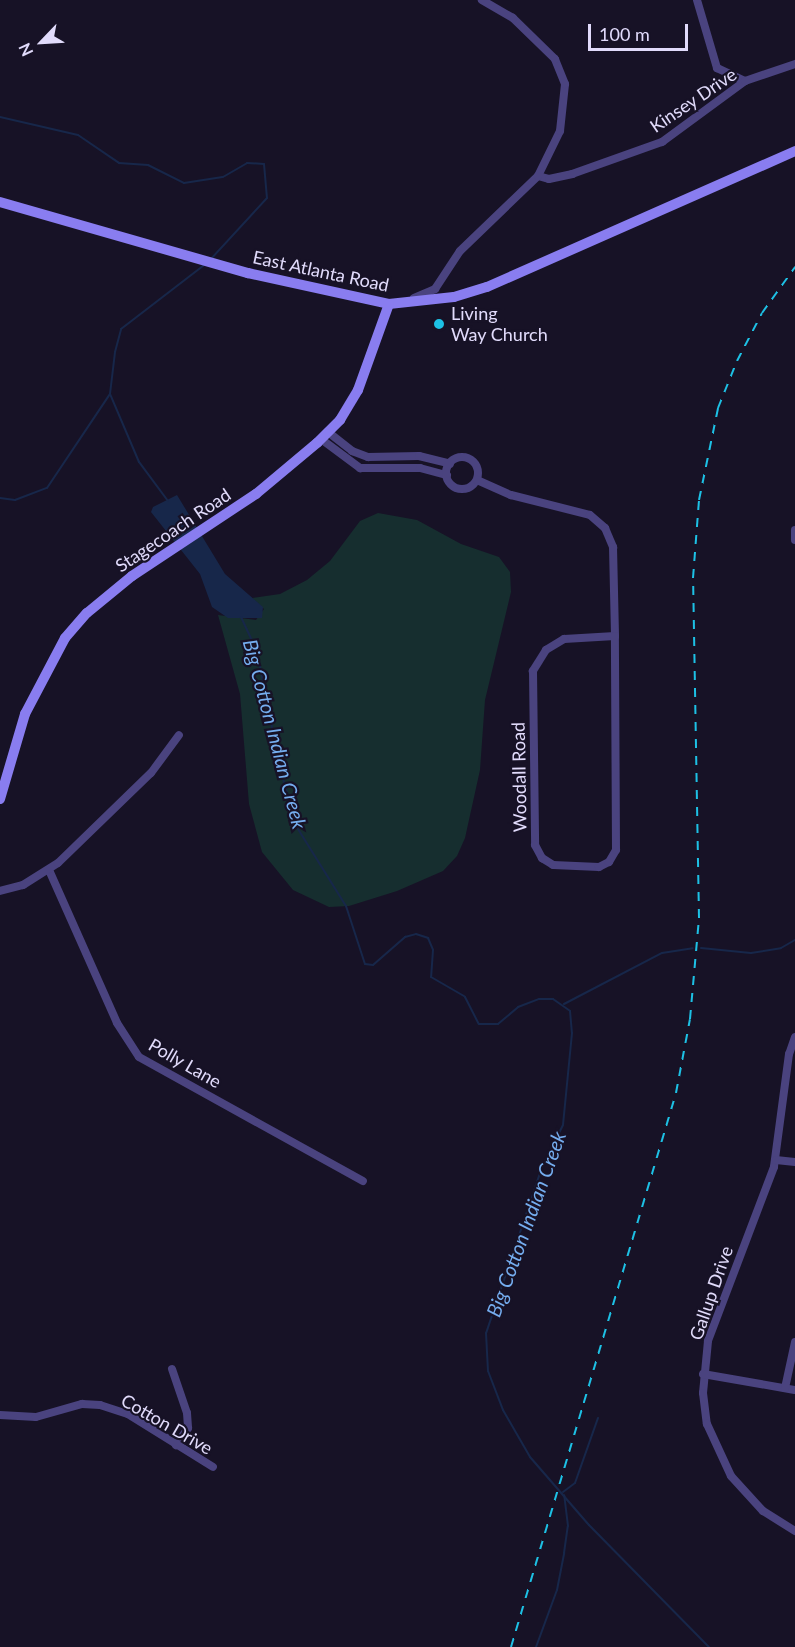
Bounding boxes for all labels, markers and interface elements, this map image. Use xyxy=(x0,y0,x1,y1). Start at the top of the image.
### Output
north arrow xyxy=(12,12,72,72)
scale bar xyxy=(591,12,692,50)
text: 100 m xyxy=(599,23,650,45)
text: N xyxy=(14,40,36,59)
street label: Kinsey Drive xyxy=(645,63,741,137)
street label: East Atlanta Road xyxy=(251,246,391,296)
place label: Living Way Church xyxy=(451,303,548,346)
marker: Living Way Church xyxy=(432,317,446,331)
street label: Stagecoach Road xyxy=(111,484,235,576)
water label: Big Cotton Indian Creek xyxy=(238,636,312,832)
street label: Woodall Road xyxy=(507,722,531,832)
street label: Polly Lane xyxy=(145,1033,225,1093)
water label: Big Cotton Indian Creek xyxy=(481,1128,571,1320)
street label: Gallup Drive xyxy=(685,1243,737,1343)
street label: Cotton Drive xyxy=(117,1389,217,1459)

